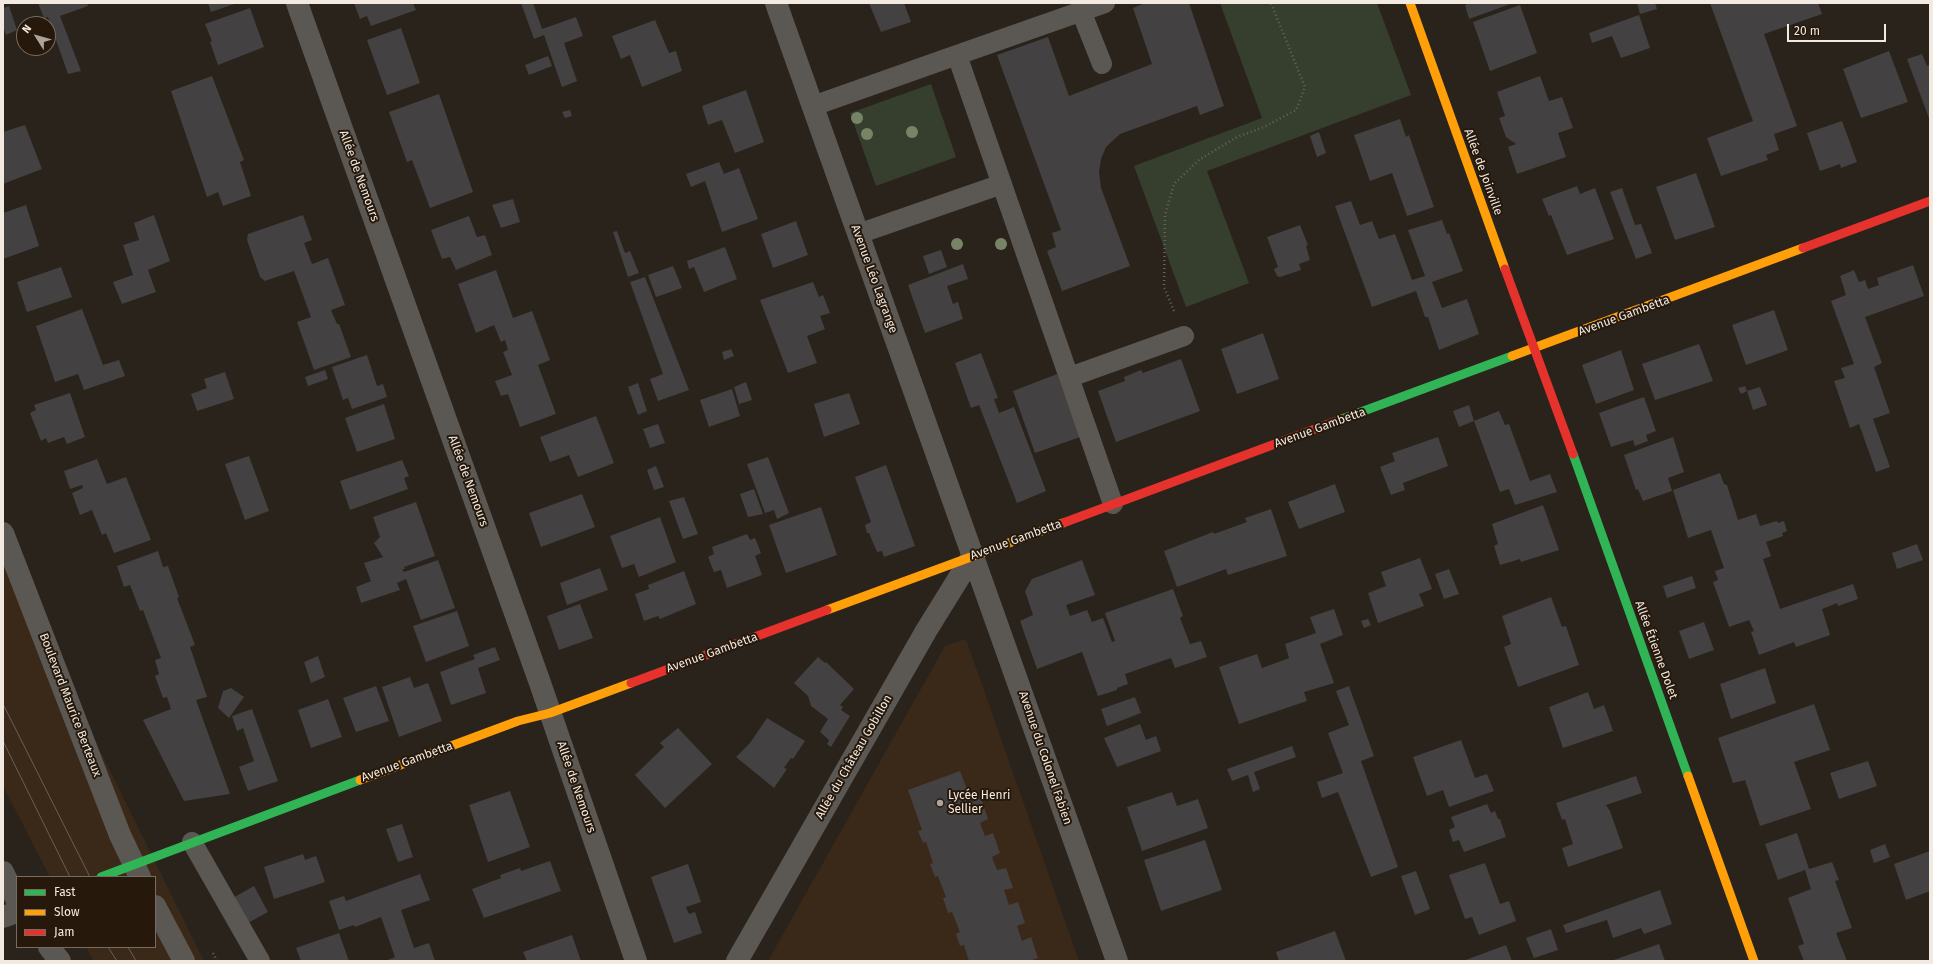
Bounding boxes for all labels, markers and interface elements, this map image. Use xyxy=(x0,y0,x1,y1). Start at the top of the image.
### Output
north arrow xyxy=(16,16,56,56)
scale bar xyxy=(1789,16,1888,42)
text: N xyxy=(19,22,34,36)
text: 20 m xyxy=(1794,24,1820,38)
street label: Allée de Joinville xyxy=(1461,127,1505,217)
street label: Allée de Nemours xyxy=(336,128,382,224)
street label: Avenue Léo Lagrange xyxy=(848,223,900,335)
street label: Avenue Gambetta xyxy=(1576,293,1672,339)
street label: Avenue Gambetta xyxy=(1272,405,1368,451)
street label: Allée de Nemours xyxy=(445,433,491,529)
street label: Avenue Gambetta xyxy=(968,517,1064,563)
street label: Allée Étienne Dolet xyxy=(1632,599,1680,701)
street label: Avenue Gambetta xyxy=(664,630,760,676)
street label: Boulevard Maurice Berteaux xyxy=(36,631,104,779)
street label: Avenue du Colonel Fabien xyxy=(1015,689,1075,827)
street label: Allée du Château Gobillon xyxy=(813,692,895,822)
street label: Avenue Gambetta xyxy=(359,739,455,785)
street label: Allée de Nemours xyxy=(554,739,598,835)
place label: Lycée Henri Sellier xyxy=(948,789,1011,817)
marker: Lycée Henri Sellier xyxy=(935,798,945,808)
legend xyxy=(16,876,156,948)
text: Fast xyxy=(54,885,76,899)
text: Slow xyxy=(54,905,80,919)
text: Jam xyxy=(54,925,74,939)

